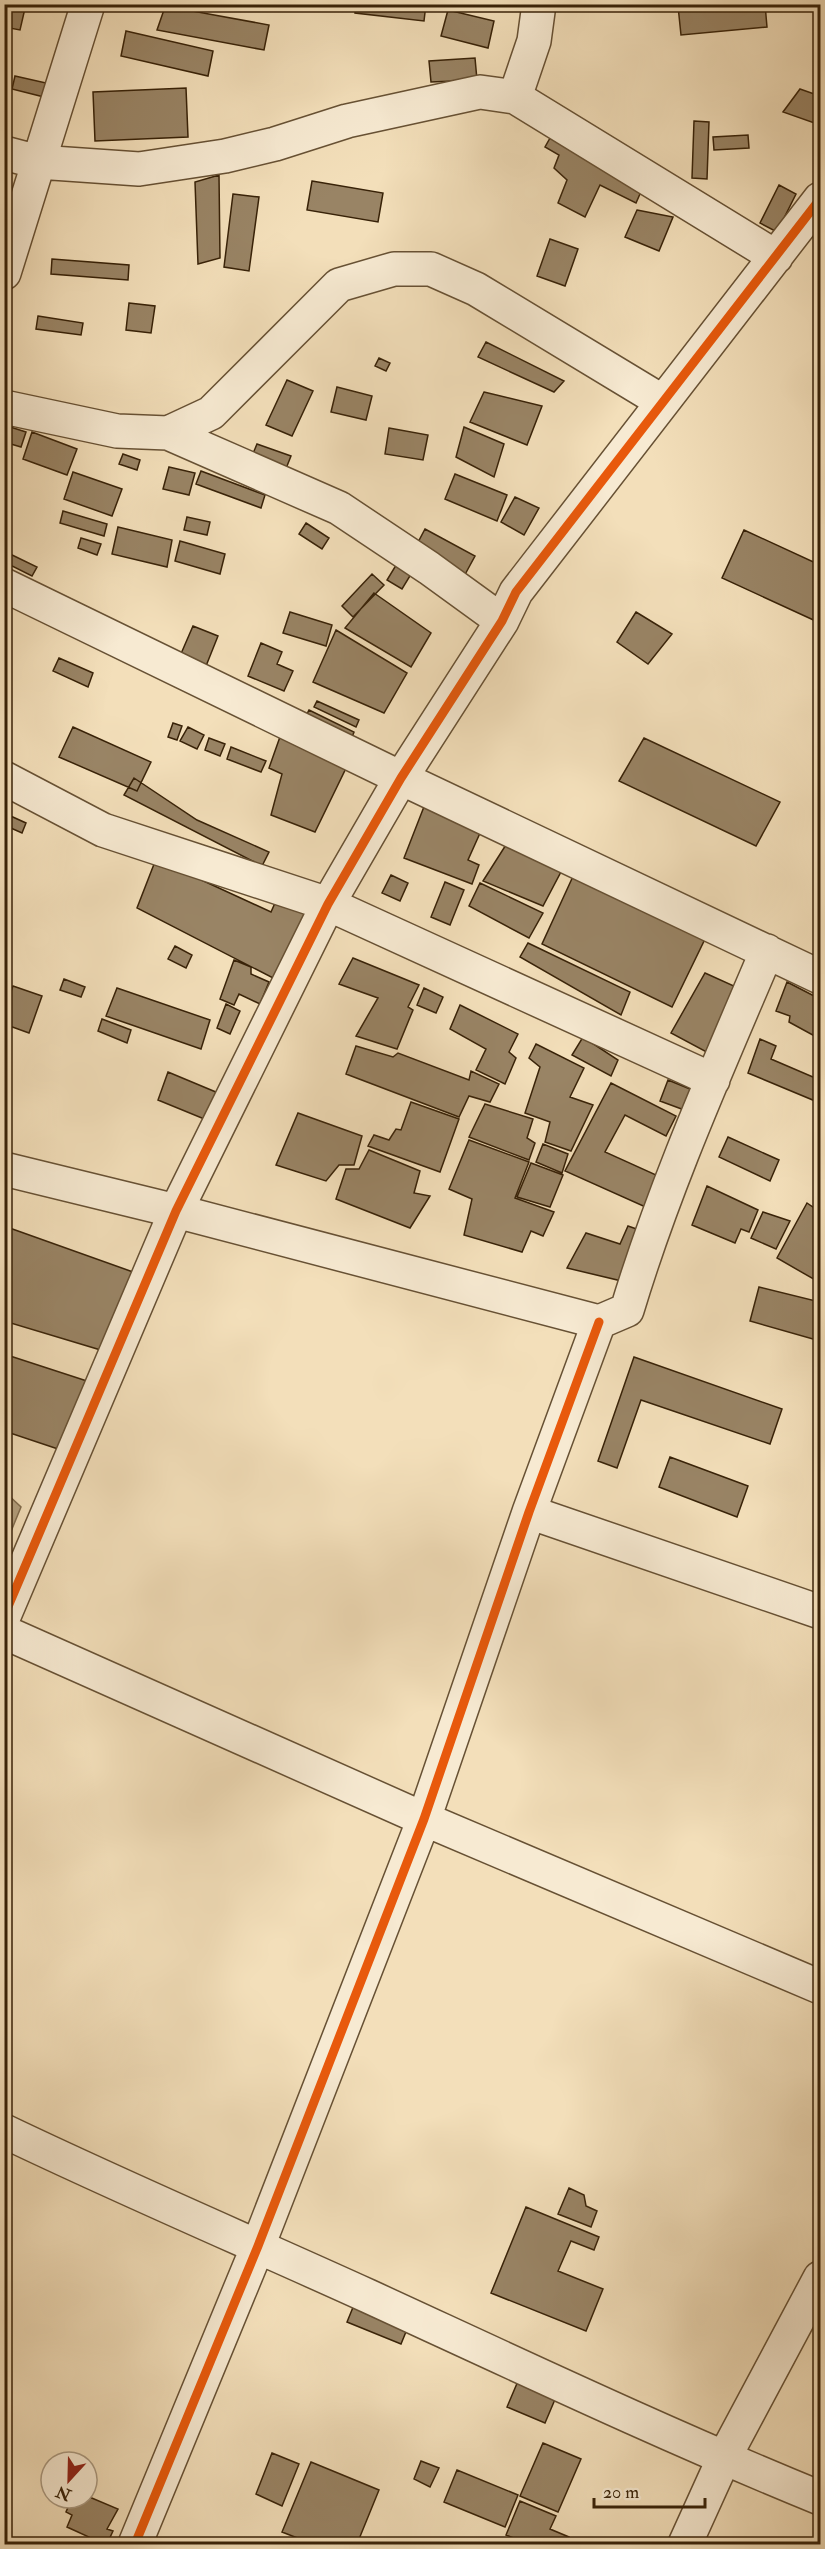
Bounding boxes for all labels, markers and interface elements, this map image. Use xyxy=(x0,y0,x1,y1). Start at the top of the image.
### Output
north arrow xyxy=(39,2450,99,2510)
scale bar xyxy=(594,2471,705,2509)
text: N xyxy=(53,2481,75,2505)
text: 20 m xyxy=(603,2481,639,2504)

